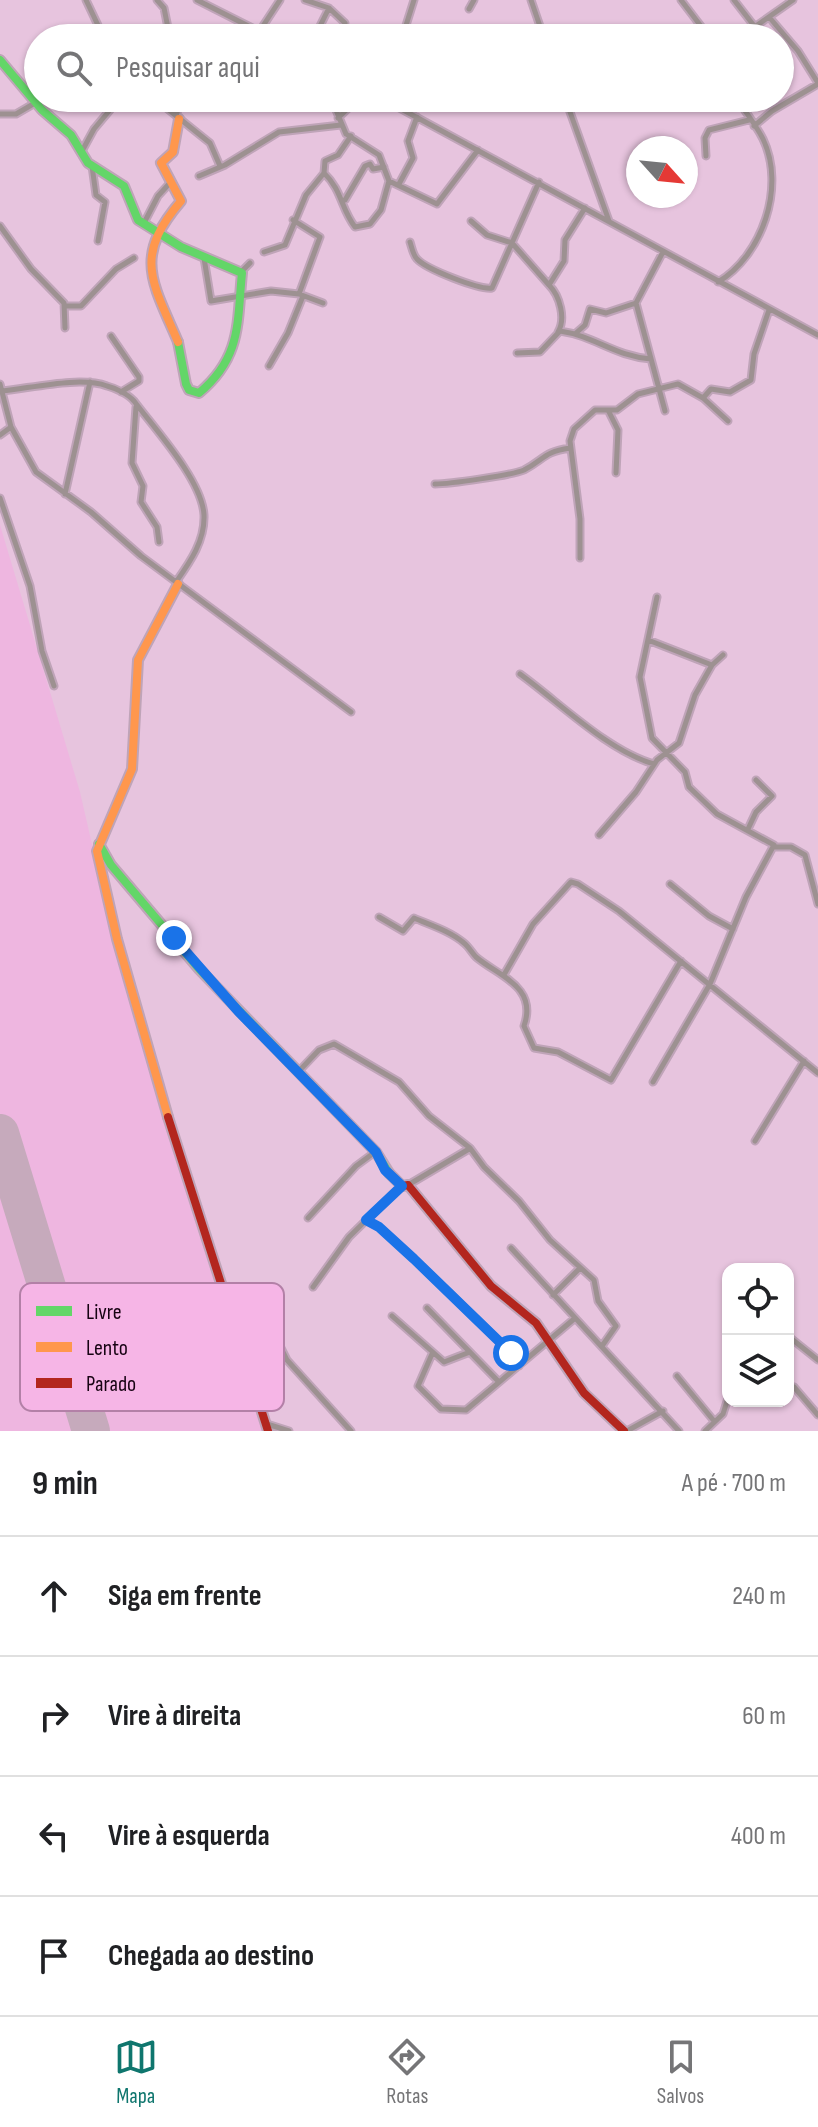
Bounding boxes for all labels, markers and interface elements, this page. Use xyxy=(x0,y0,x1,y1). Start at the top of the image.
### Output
search box xyxy=(24,24,794,112)
icon: search xyxy=(52,46,96,90)
text: Pesquisar aqui xyxy=(116,50,260,86)
north arrow xyxy=(626,136,698,208)
route end xyxy=(156,920,192,956)
map controls xyxy=(722,1263,794,1407)
button: locate xyxy=(722,1263,794,1335)
legend xyxy=(20,1283,284,1411)
text: Livre xyxy=(86,1299,122,1326)
text: Lento xyxy=(86,1335,128,1362)
route start xyxy=(493,1335,529,1371)
button: layers xyxy=(722,1335,794,1407)
text: Parado xyxy=(86,1371,136,1398)
text: 9 min xyxy=(32,1463,98,1504)
text: A pé · 700 m xyxy=(682,1468,786,1499)
icon: ahead xyxy=(32,1574,76,1618)
text: Siga em frente xyxy=(108,1578,261,1614)
text: 240 m xyxy=(732,1581,786,1612)
icon: right xyxy=(32,1694,76,1738)
text: Vire à direita xyxy=(108,1698,241,1734)
text: 60 m xyxy=(742,1701,786,1732)
icon: left xyxy=(32,1814,76,1858)
text: Vire à esquerda xyxy=(108,1818,270,1854)
text: 400 m xyxy=(731,1821,786,1852)
icon: arrive xyxy=(32,1934,76,1978)
text: Chegada ao destino xyxy=(108,1938,314,1974)
tab: Mapa xyxy=(114,2035,158,2110)
tab: Rotas xyxy=(385,2035,429,2110)
tab: Salvos xyxy=(657,2035,704,2110)

